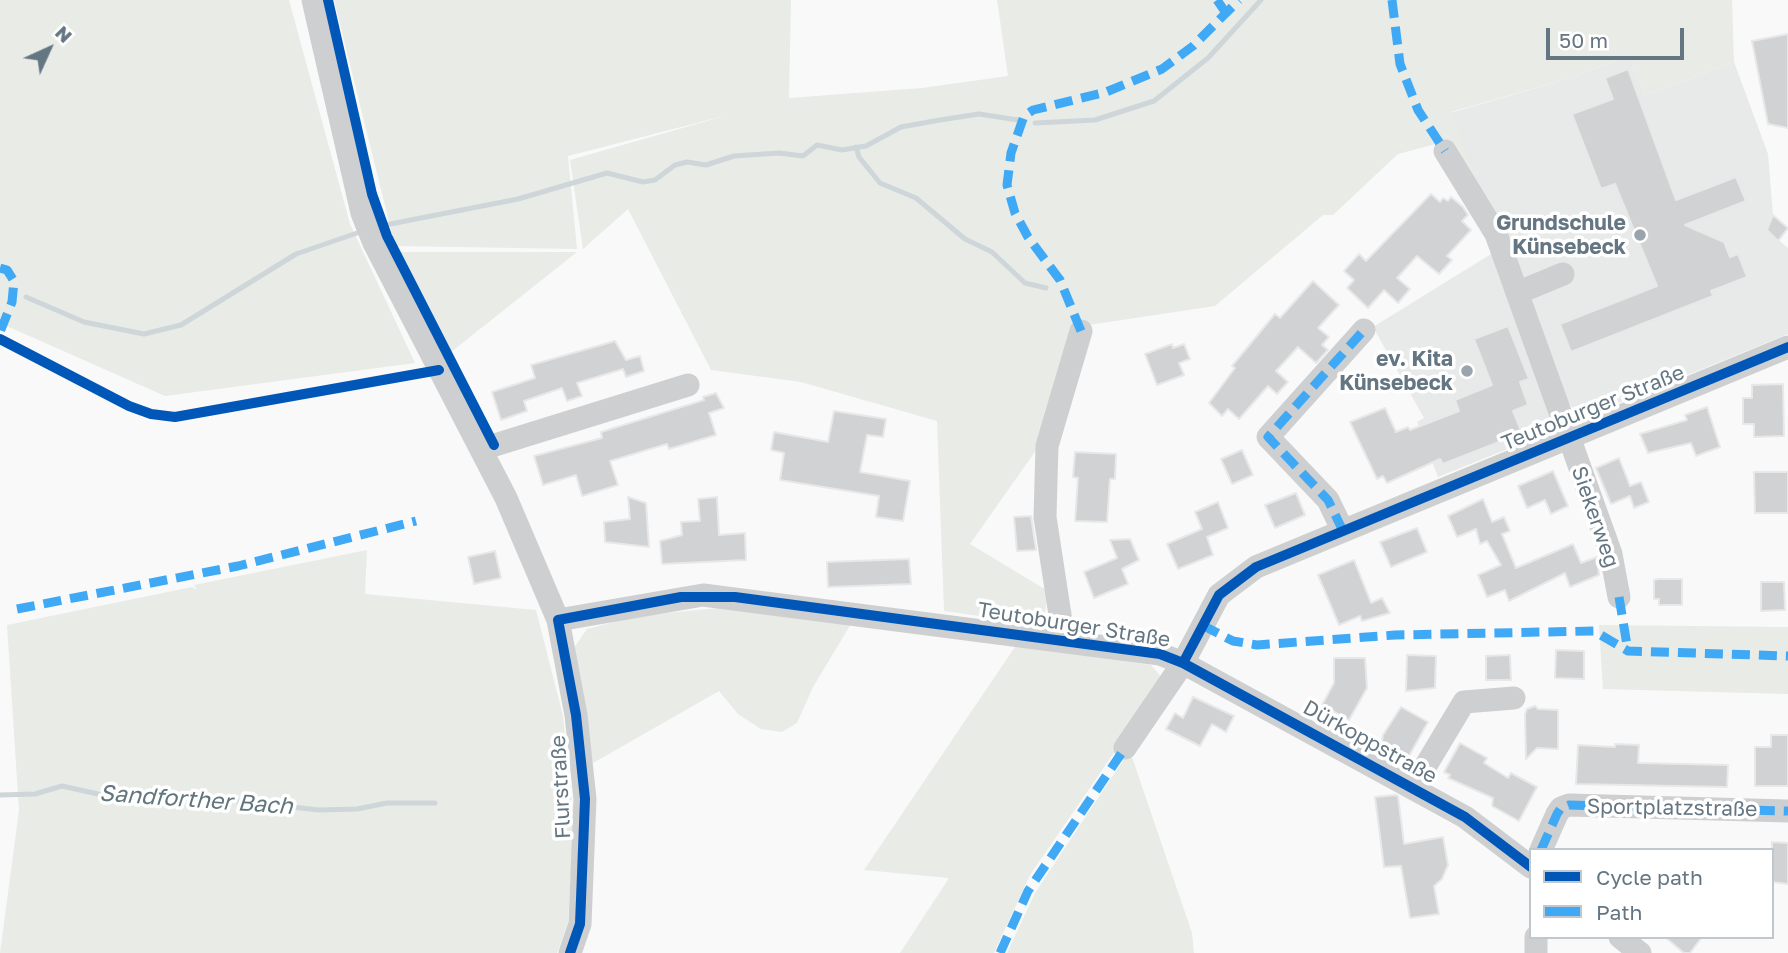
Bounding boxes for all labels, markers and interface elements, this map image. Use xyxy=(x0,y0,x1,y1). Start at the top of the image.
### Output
north arrow xyxy=(14,14,84,84)
scale bar xyxy=(1550,14,1688,58)
text: N xyxy=(51,21,77,47)
text: 50 m xyxy=(1559,27,1608,53)
place label: Grundschule Künsebeck xyxy=(1496,210,1626,260)
marker: Grundschule Künsebeck xyxy=(1632,227,1648,243)
place label: ev. Kita Künsebeck xyxy=(1339,346,1453,396)
street label: Teutoburger Straße xyxy=(1498,360,1688,456)
marker: ev. Kita Künsebeck xyxy=(1459,363,1475,379)
street label: Siekerweg xyxy=(1566,463,1624,571)
street label: Teutoburger Straße xyxy=(976,597,1172,653)
street label: Dürkoppstraße xyxy=(1299,695,1441,789)
street label: Flurstraße xyxy=(546,734,576,840)
water label: Sandforther Bach xyxy=(98,779,294,821)
street label: Sportplatzstraße xyxy=(1587,794,1757,822)
legend xyxy=(1529,848,1774,939)
text: Cycle path xyxy=(1596,864,1703,890)
text: Path xyxy=(1596,899,1643,925)

